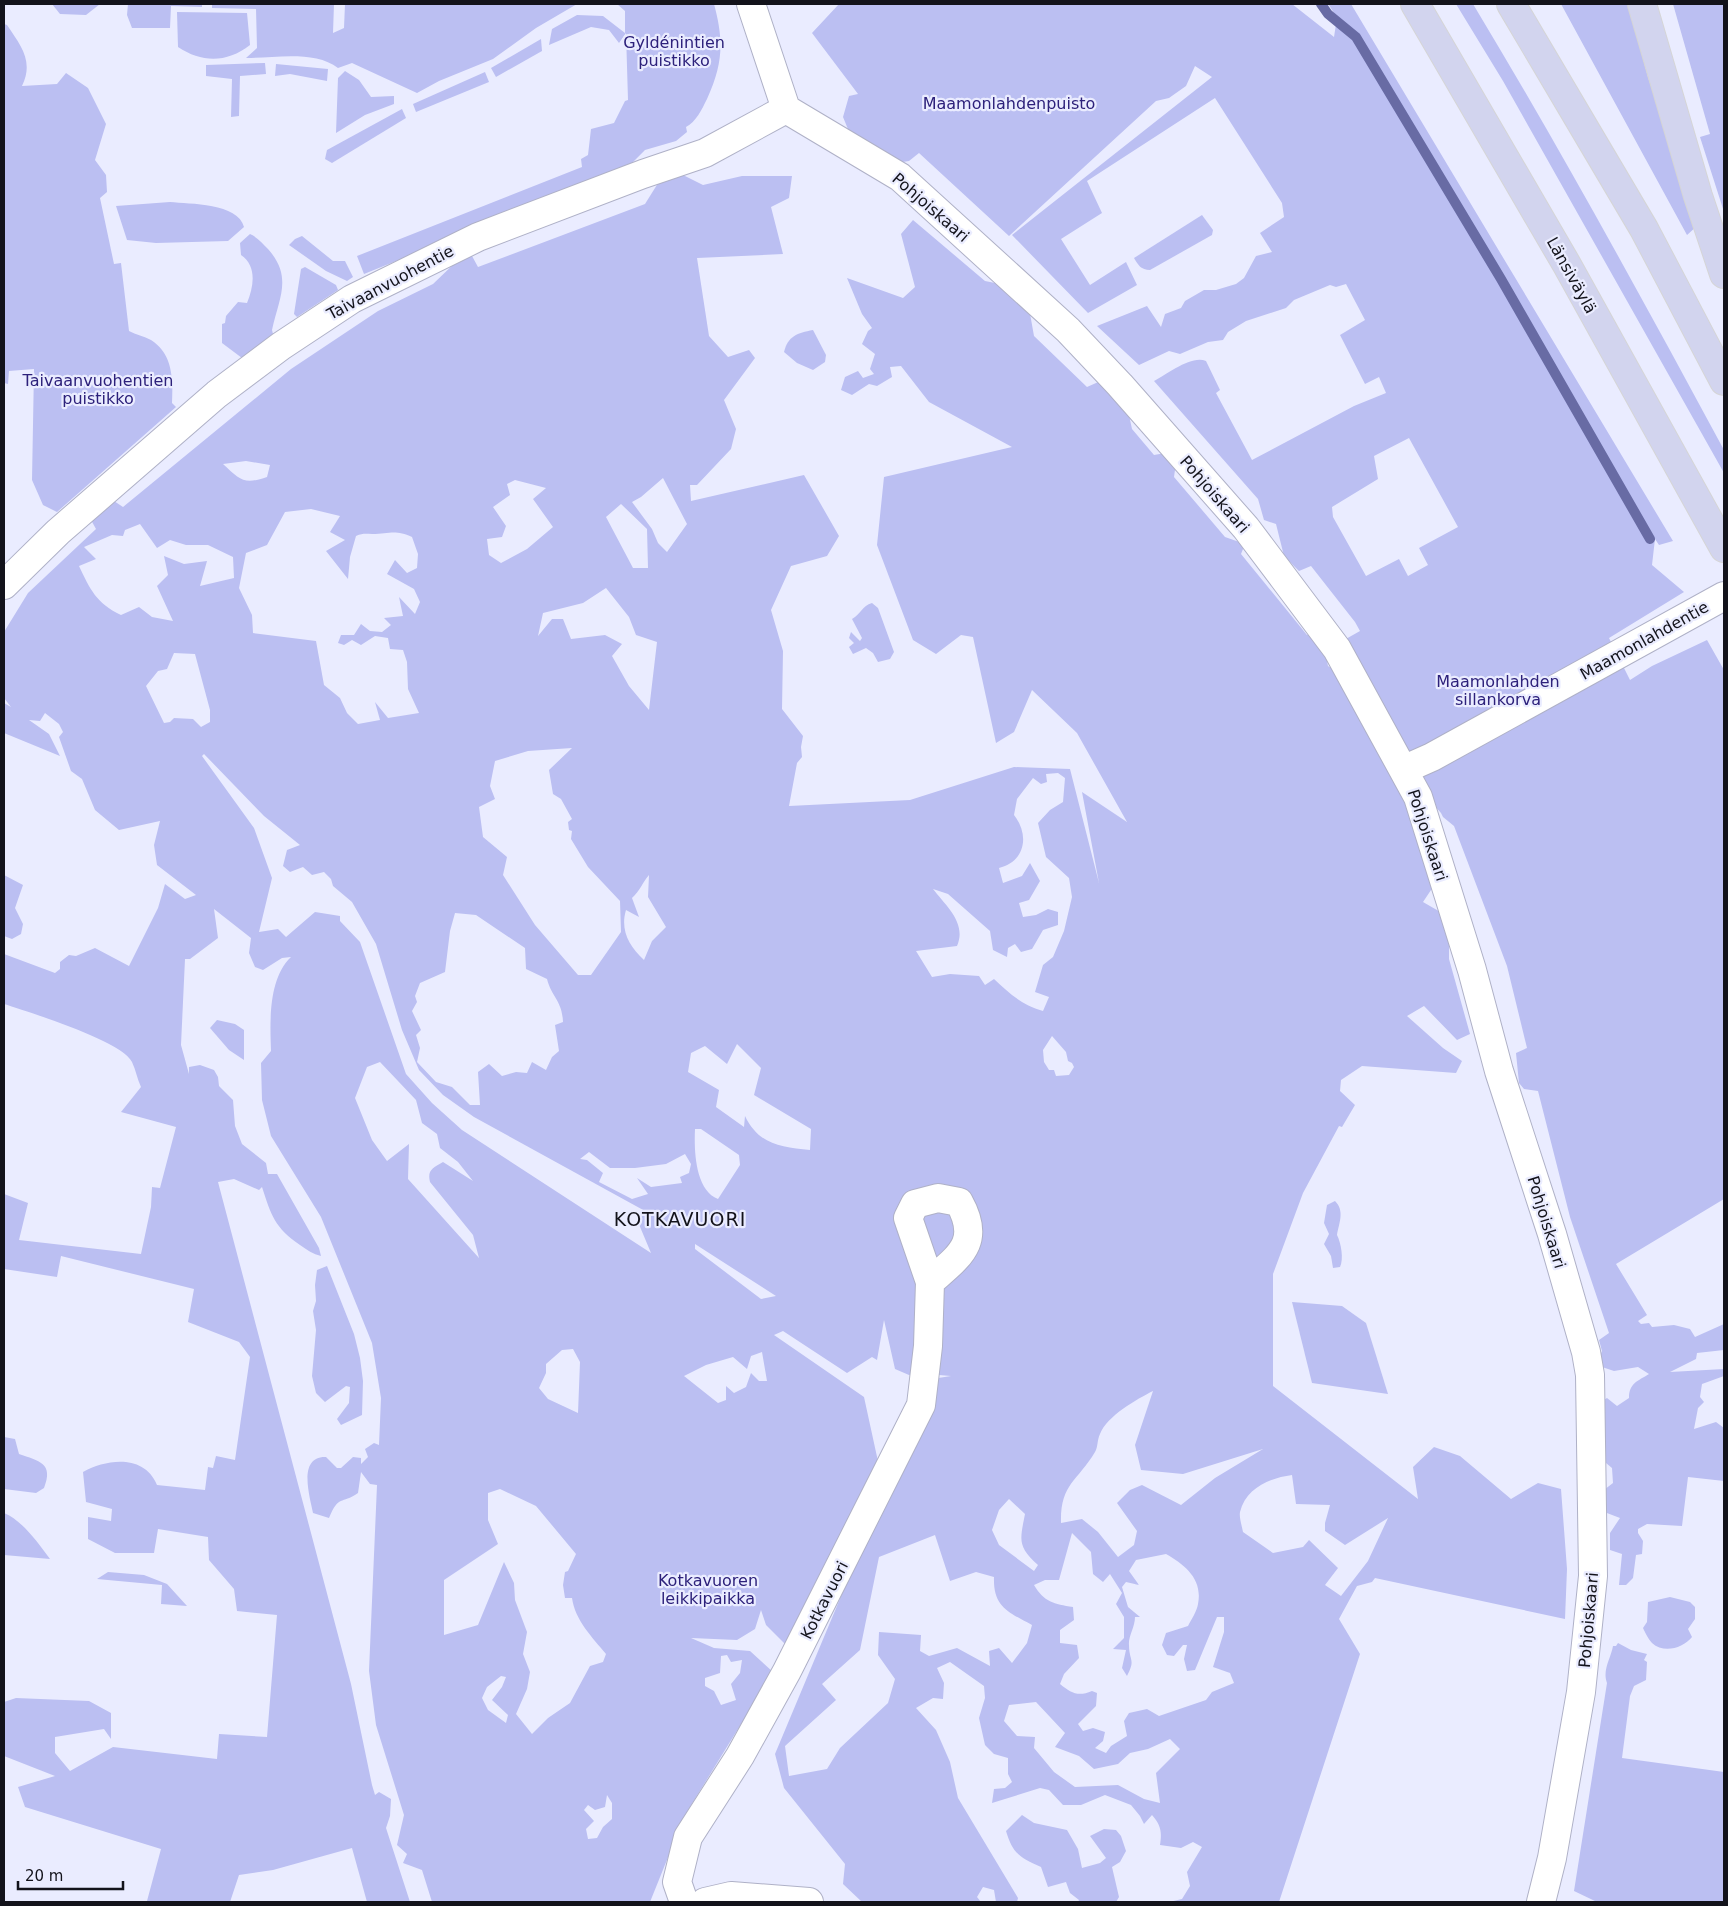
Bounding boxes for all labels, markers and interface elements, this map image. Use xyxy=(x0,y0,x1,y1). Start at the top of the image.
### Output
park label: Gyldénintien puistikko xyxy=(623,33,725,70)
park label: Maamonlahdenpuisto xyxy=(923,94,1095,113)
street label: Pohjoiskaari xyxy=(888,169,973,246)
street label: Länsiväylä xyxy=(1543,234,1600,317)
street label: Taivaanvuohentie xyxy=(323,241,457,324)
park label: Taivaanvuohentien puistikko xyxy=(22,371,173,408)
street label: Pohjoiskaari xyxy=(1176,452,1253,537)
street label: Maamonlahdentie xyxy=(1577,597,1712,684)
park label: Maamonlahden sillankorva xyxy=(1436,672,1560,709)
street label: Pohjoiskaari xyxy=(1404,787,1451,884)
street label: Pohjoiskaari xyxy=(1523,1174,1570,1271)
district label: KOTKAVUORI xyxy=(614,1208,746,1230)
street label: Kotkavuori xyxy=(797,1558,852,1642)
park label: Kotkavuoren leikkipaikka xyxy=(658,1571,758,1608)
street label: Pohjoiskaari xyxy=(1575,1572,1602,1669)
scale bar xyxy=(18,1858,122,1890)
text: 20 m xyxy=(25,1867,63,1885)

